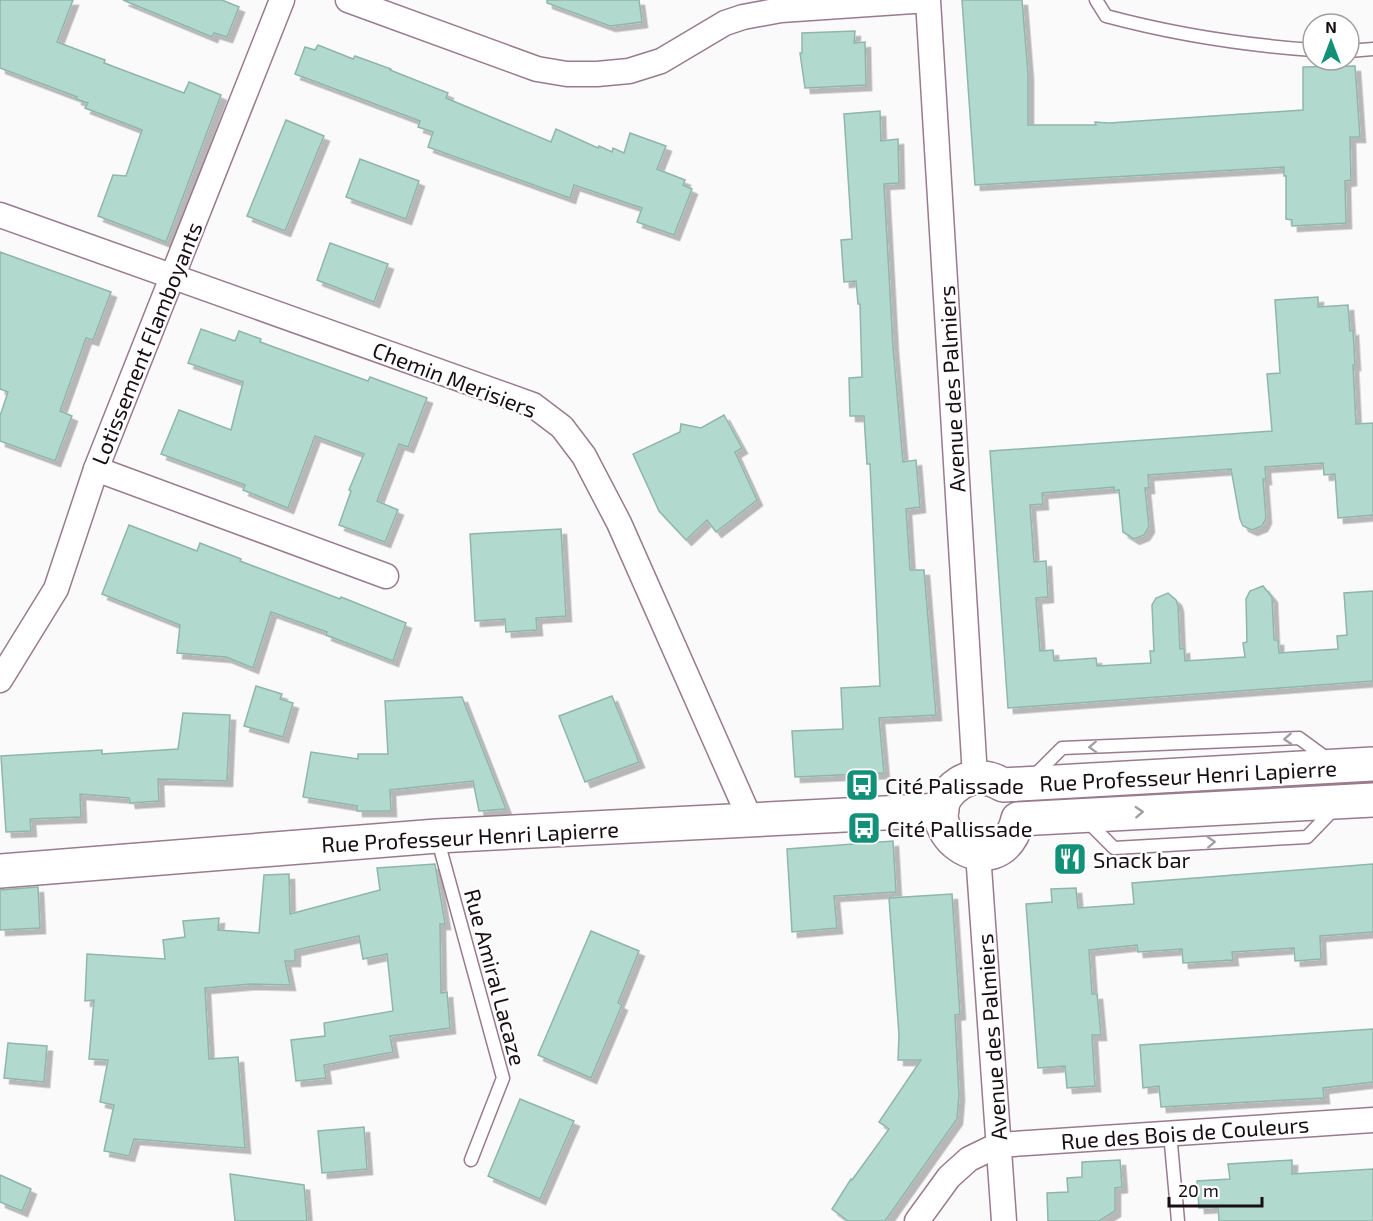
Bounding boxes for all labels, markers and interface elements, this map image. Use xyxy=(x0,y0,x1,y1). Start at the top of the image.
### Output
north arrow xyxy=(1301,12,1361,72)
text: N xyxy=(1325,17,1337,36)
street label: Lotissement Flamboyants xyxy=(85,218,207,468)
street label: Avenue des Palmiers xyxy=(933,285,969,493)
street label: Chemin Merisiers xyxy=(369,336,541,422)
one-way arrow xyxy=(1283,732,1292,745)
one-way arrow xyxy=(1088,740,1097,753)
street label: Rue Professeur Henri Lapierre xyxy=(1039,754,1337,796)
bus stop icon: Cité Palissade xyxy=(844,767,880,803)
place label: Cité Palissade xyxy=(885,772,1024,798)
one-way arrow xyxy=(1135,806,1144,819)
bus stop icon: Cité Pallissade xyxy=(846,810,882,846)
street label: Rue Professeur Henri Lapierre xyxy=(321,815,619,857)
place label: Cité Pallissade xyxy=(887,815,1032,841)
one-way arrow xyxy=(1207,836,1216,849)
restaurant icon: Snack bar xyxy=(1052,841,1088,877)
place label: Snack bar xyxy=(1093,846,1190,872)
street label: Rue Amiral Lacaze xyxy=(460,886,532,1068)
street label: Avenue des Palmiers xyxy=(971,933,1011,1141)
street label: Rue des Bois de Couleurs xyxy=(1060,1110,1310,1154)
scale bar xyxy=(1169,1170,1262,1208)
text: 20 m xyxy=(1178,1179,1219,1201)

